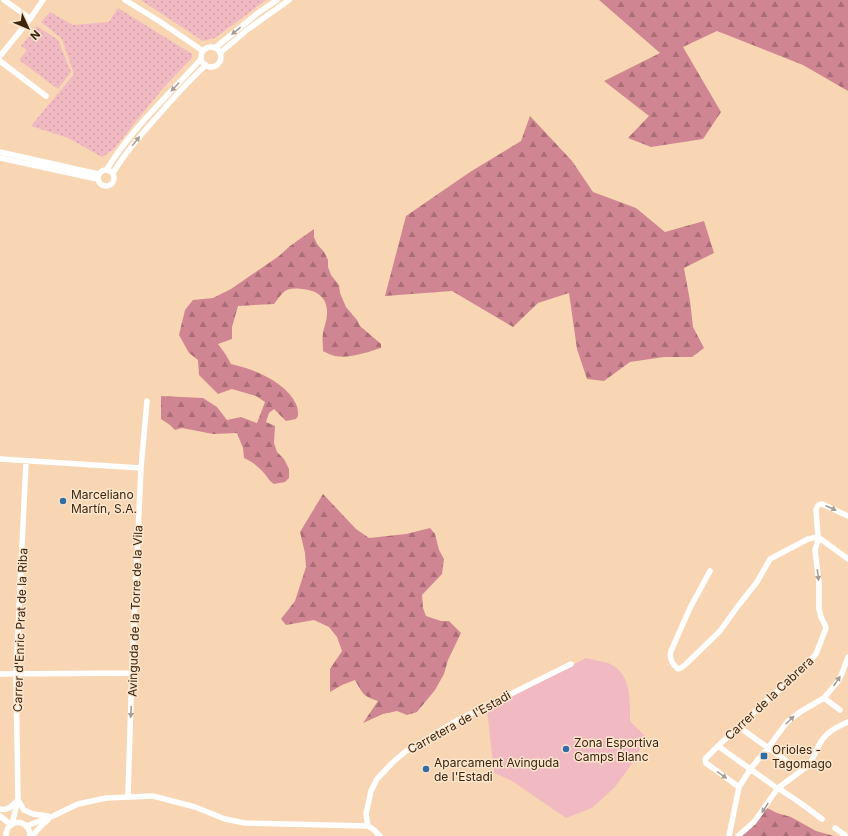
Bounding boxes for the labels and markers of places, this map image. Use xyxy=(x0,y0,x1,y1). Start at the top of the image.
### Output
place label: Marceliano Martín, S.A. xyxy=(71,487,137,516)
marker: Marceliano Martín, S.A. xyxy=(58,496,68,506)
place label: Zona Esportiva Camps Blanc xyxy=(574,735,659,764)
place label: Orioles - Tagomago xyxy=(772,742,832,771)
marker: Zona Esportiva Camps Blanc xyxy=(561,744,571,754)
marker: Orioles - Tagomago xyxy=(759,751,769,761)
place label: Aparcament Avinguda de l'Estadi xyxy=(434,755,559,784)
marker: Aparcament Avinguda de l'Estadi xyxy=(421,764,431,774)

